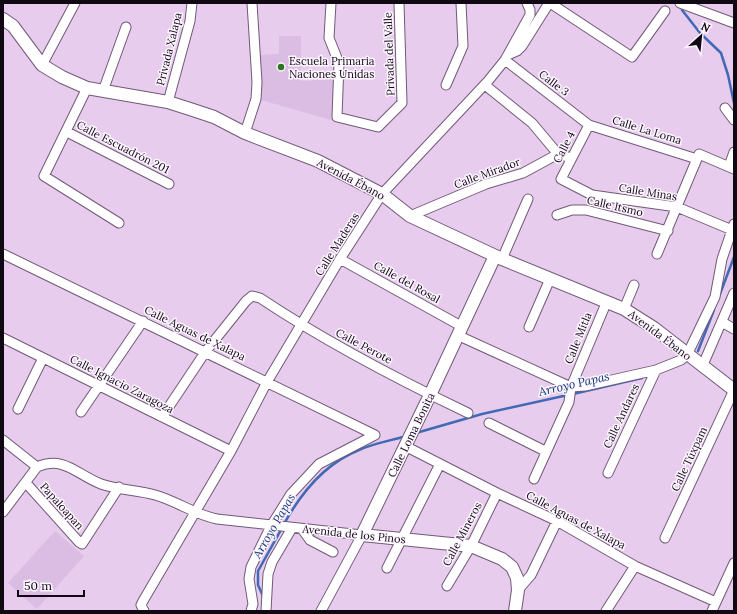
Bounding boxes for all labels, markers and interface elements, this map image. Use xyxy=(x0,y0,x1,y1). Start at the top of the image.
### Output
street label: Privada Xalapa xyxy=(153,11,185,87)
street label: Privada del Valle xyxy=(381,12,397,96)
north arrow xyxy=(681,16,721,56)
text: N xyxy=(699,19,713,35)
place label: Escuela Primaria Naciones Unidas xyxy=(289,54,375,81)
marker: Escuela Primaria Naciones Unidas xyxy=(276,62,286,72)
street label: Calle 3 xyxy=(536,67,572,99)
street label: Calle La Loma xyxy=(611,113,684,147)
street label: Calle Escuadrón 201 xyxy=(74,118,172,176)
street label: Calle 4 xyxy=(550,129,578,165)
street label: Calle Mirador xyxy=(452,154,522,191)
street label: Avenida Ébano xyxy=(314,155,387,203)
street label: Calle Minas xyxy=(618,180,678,204)
street label: Calle Itsmo xyxy=(585,193,645,219)
street label: Calle Maderas xyxy=(312,210,362,278)
street label: Calle del Rosal xyxy=(371,258,443,306)
street label: Calle Aguas de Xalapa xyxy=(142,302,248,364)
street label: Avenida Ébano xyxy=(625,306,694,363)
street label: Calle Mitla xyxy=(561,310,595,366)
street label: Calle Perote xyxy=(333,325,395,367)
street label: Calle Ignacio Zaragoza xyxy=(68,352,177,416)
water label: Arroyo Papas xyxy=(536,368,611,399)
street label: Calle Andares xyxy=(600,381,642,451)
street label: Calle Loma Bonita xyxy=(384,390,438,480)
street label: Calle Túxpam xyxy=(668,424,710,493)
street label: Papaloapan xyxy=(37,480,87,533)
street label: Calle Aguas de Xalapa xyxy=(524,488,628,552)
water label: Arroyo Papas xyxy=(249,491,298,562)
street label: Calle Mineros xyxy=(439,500,485,568)
street label: Avenida de los Pinos xyxy=(301,522,406,546)
scale bar xyxy=(18,572,84,598)
text: 50 m xyxy=(24,578,52,593)

